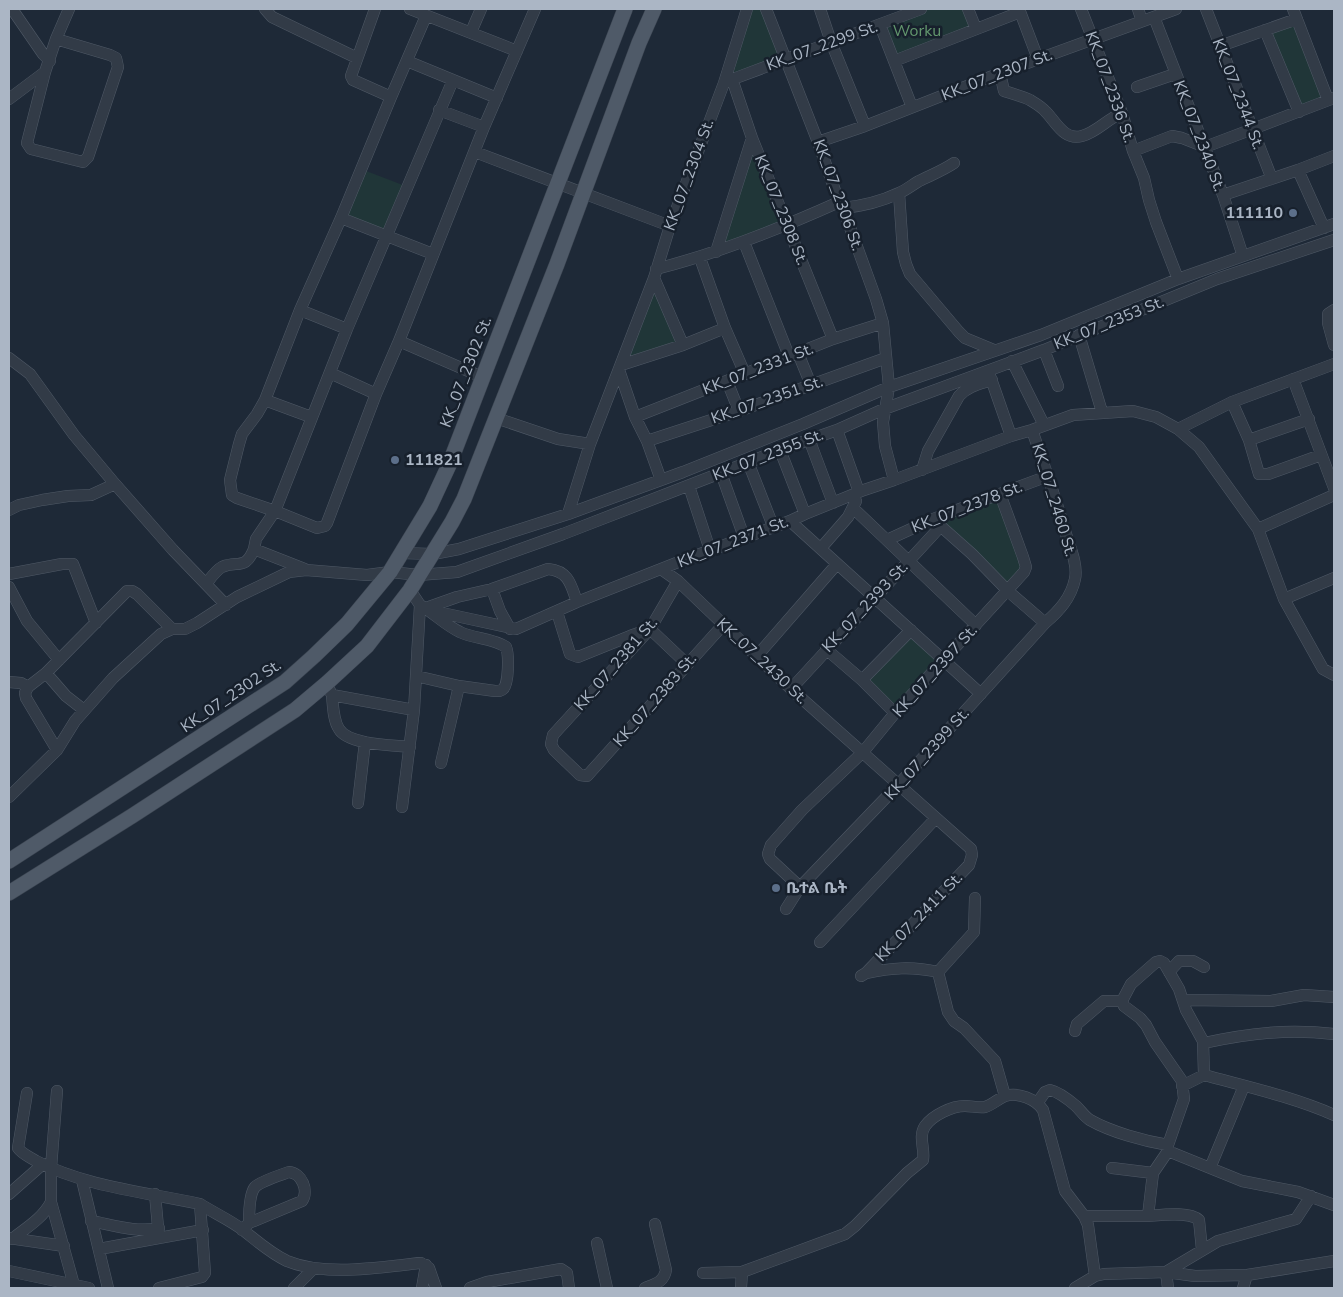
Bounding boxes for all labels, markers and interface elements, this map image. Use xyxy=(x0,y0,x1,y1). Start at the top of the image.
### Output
street label: KK_07_2299 St. xyxy=(763,16,881,76)
park label: Worku xyxy=(893,20,941,42)
street label: KK_07_2336 St. xyxy=(1080,28,1140,146)
street label: KK_07_2344 St. xyxy=(1207,35,1269,153)
street label: KK_07_2307 St. xyxy=(938,44,1056,106)
street label: KK_07_2340 St. xyxy=(1168,77,1230,195)
street label: KK_07_2304 St. xyxy=(659,116,719,234)
street label: KK_07_2306 St. xyxy=(808,136,868,254)
street label: KK_07_2308 St. xyxy=(749,152,813,268)
place label: 111110 xyxy=(1225,202,1283,224)
marker: 111110 xyxy=(1287,207,1299,219)
street label: KK_07_2353 St. xyxy=(1051,291,1167,355)
street label: KK_07_2302 St. xyxy=(435,313,497,431)
street label: KK_07_2331 St. xyxy=(699,338,817,400)
street label: KK_07_2351 St. xyxy=(708,371,826,429)
street label: KK_07_2355 St. xyxy=(709,424,827,486)
street label: KK_07_2460 St. xyxy=(1026,441,1082,559)
place label: 111821 xyxy=(405,449,463,471)
marker: 111821 xyxy=(389,454,401,466)
street label: KK_07_2378 St. xyxy=(908,476,1026,538)
street label: KK_07_2371 St. xyxy=(674,511,792,573)
street label: KK_07_2393 St. xyxy=(817,557,913,657)
street label: KK_07_2381 St. xyxy=(569,613,663,715)
street label: KK_07_2430 St. xyxy=(712,613,812,709)
street label: KK_07_2397 St. xyxy=(888,620,982,722)
street label: KK_07_2383 St. xyxy=(608,649,702,751)
street label: KK_07_2302 St. xyxy=(176,654,286,738)
street label: KK_07_2399 St. xyxy=(880,703,974,805)
street label: KK_07_2411 St. xyxy=(870,867,968,967)
place label: ቤተል ቤት xyxy=(786,877,847,899)
marker: ቤተል ቤት xyxy=(770,882,782,894)

